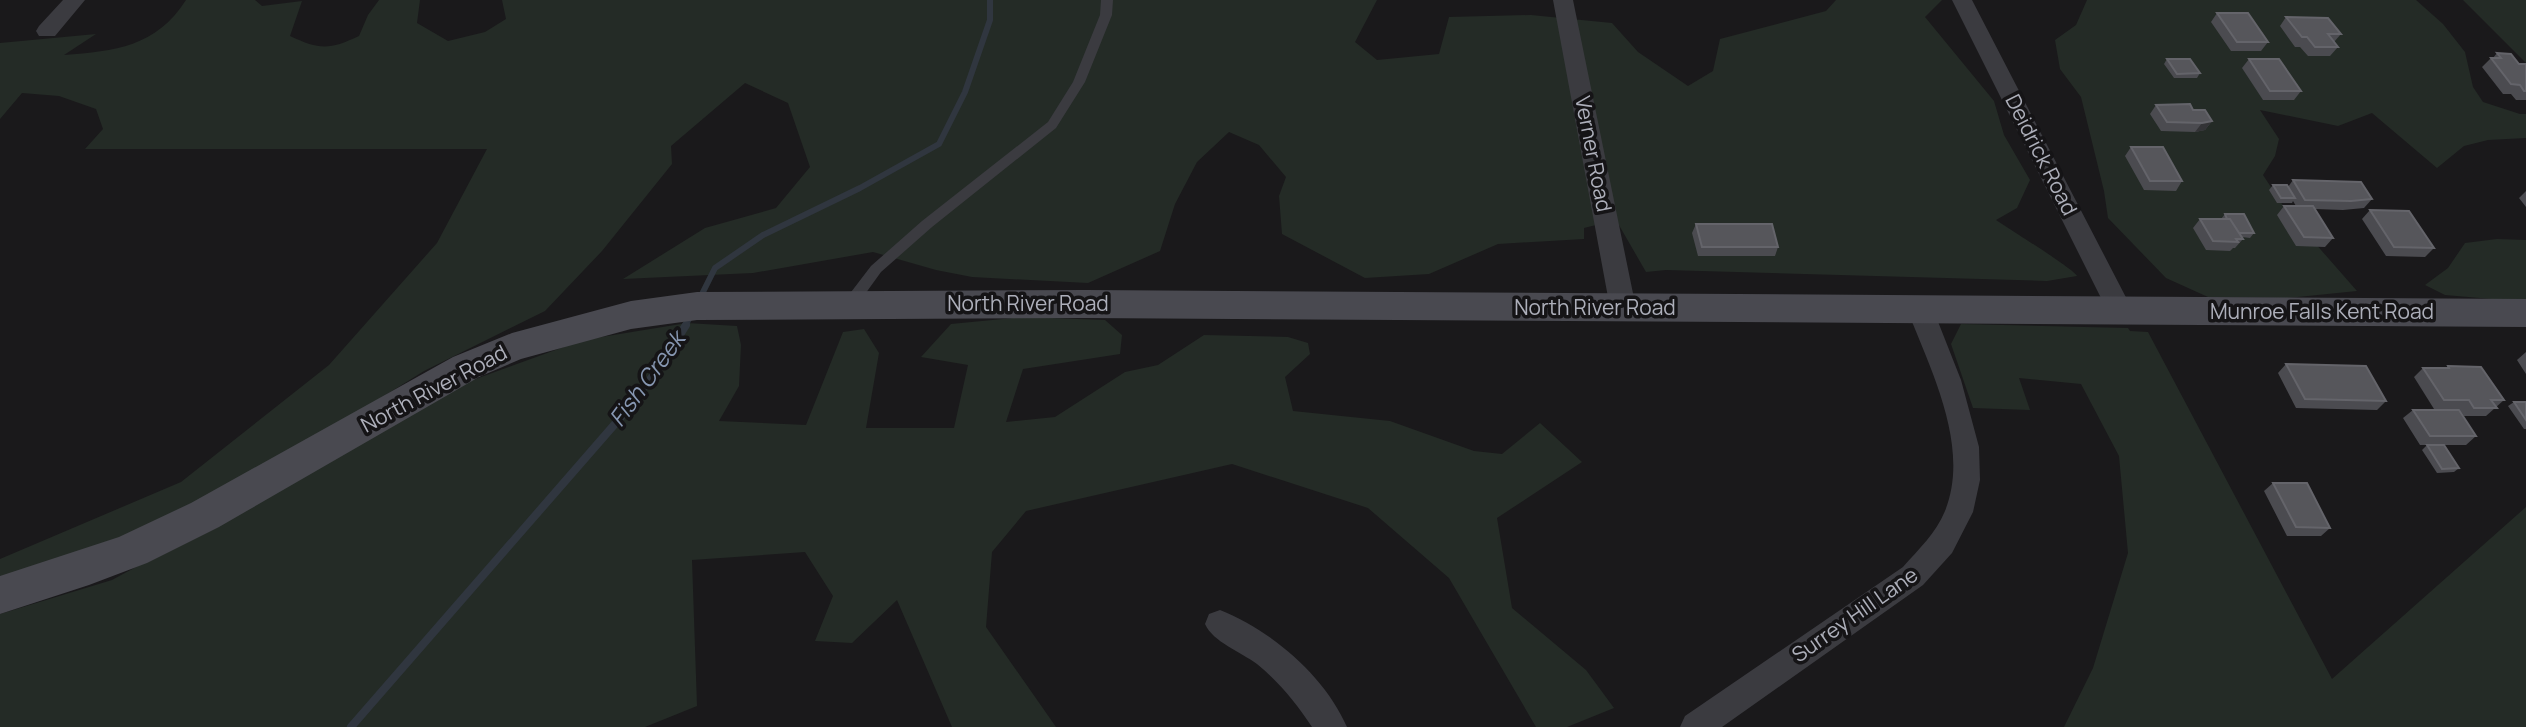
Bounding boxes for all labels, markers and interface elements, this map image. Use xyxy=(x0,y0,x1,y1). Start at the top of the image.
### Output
street label: Deidrick Road xyxy=(1999,89,2084,220)
street label: Verner Road xyxy=(1569,93,1619,214)
street label: North River Road xyxy=(947,289,1109,317)
street label: North River Road xyxy=(1514,293,1676,321)
street label: Munroe Falls Kent Road xyxy=(2210,297,2434,325)
water label: Fish Creek xyxy=(601,322,694,432)
street label: North River Road xyxy=(356,338,511,438)
street label: Surrey Hill Lane xyxy=(1786,560,1923,668)

